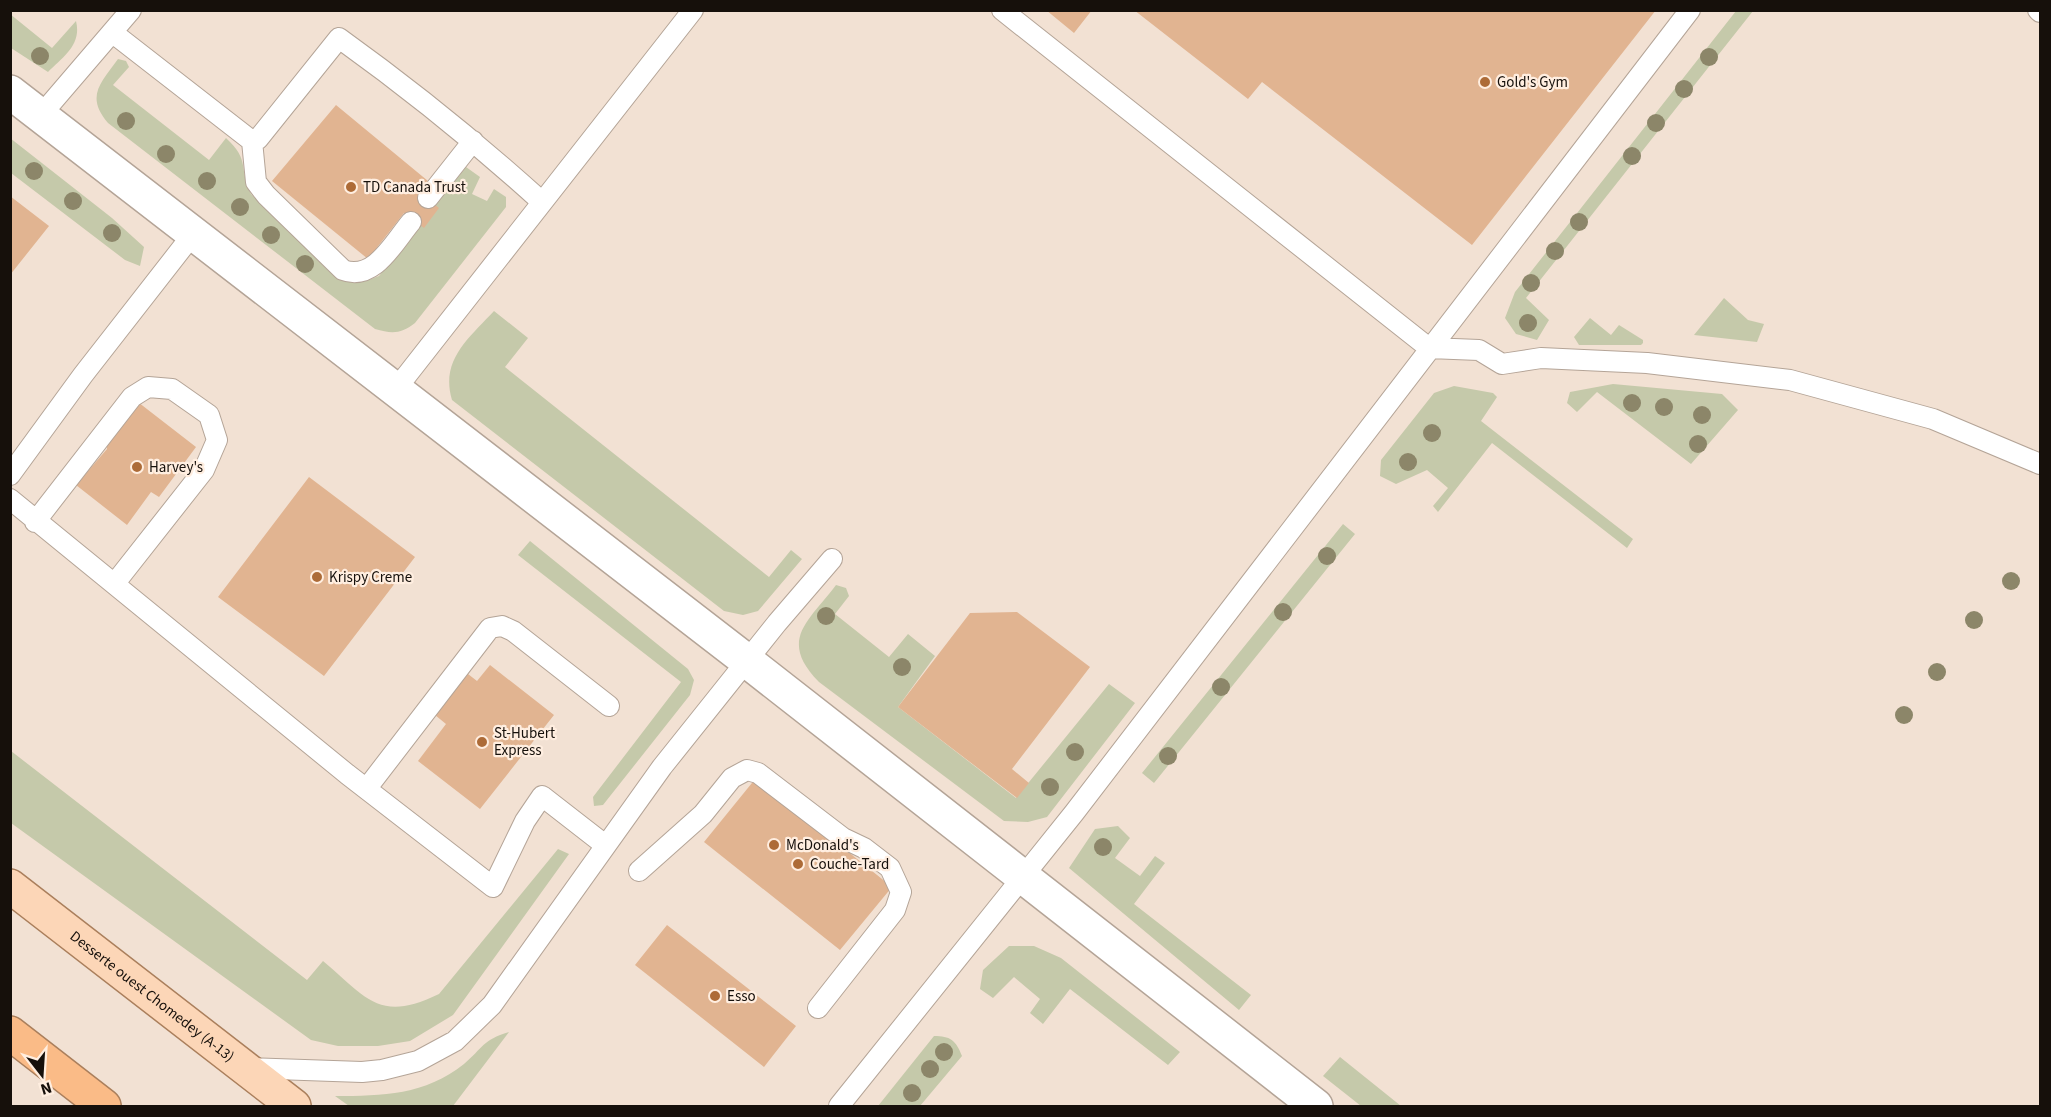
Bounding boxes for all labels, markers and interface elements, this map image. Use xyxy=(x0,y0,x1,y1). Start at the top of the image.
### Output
place label: Gold's Gym xyxy=(1497,72,1568,93)
marker: Gold's Gym xyxy=(1478,75,1492,89)
place label: TD Canada Trust xyxy=(363,177,466,198)
marker: TD Canada Trust xyxy=(344,180,358,194)
place label: Harvey's xyxy=(149,457,203,478)
marker: Harvey's xyxy=(130,460,144,474)
place label: Krispy Creme xyxy=(329,567,412,588)
marker: Krispy Creme xyxy=(310,570,324,584)
place label: St-Hubert Express xyxy=(494,723,555,761)
marker: St-Hubert Express xyxy=(475,735,489,749)
place label: McDonald's xyxy=(786,835,859,856)
marker: McDonald's xyxy=(767,838,781,852)
place label: Couche-Tard xyxy=(810,854,889,875)
marker: Couche-Tard xyxy=(791,857,805,871)
street label: Desserte ouest Chomedey (A-13) xyxy=(65,926,239,1067)
place label: Esso xyxy=(727,986,756,1007)
marker: Esso xyxy=(708,989,722,1003)
north arrow xyxy=(12,1045,72,1105)
text: N xyxy=(38,1076,54,1100)

